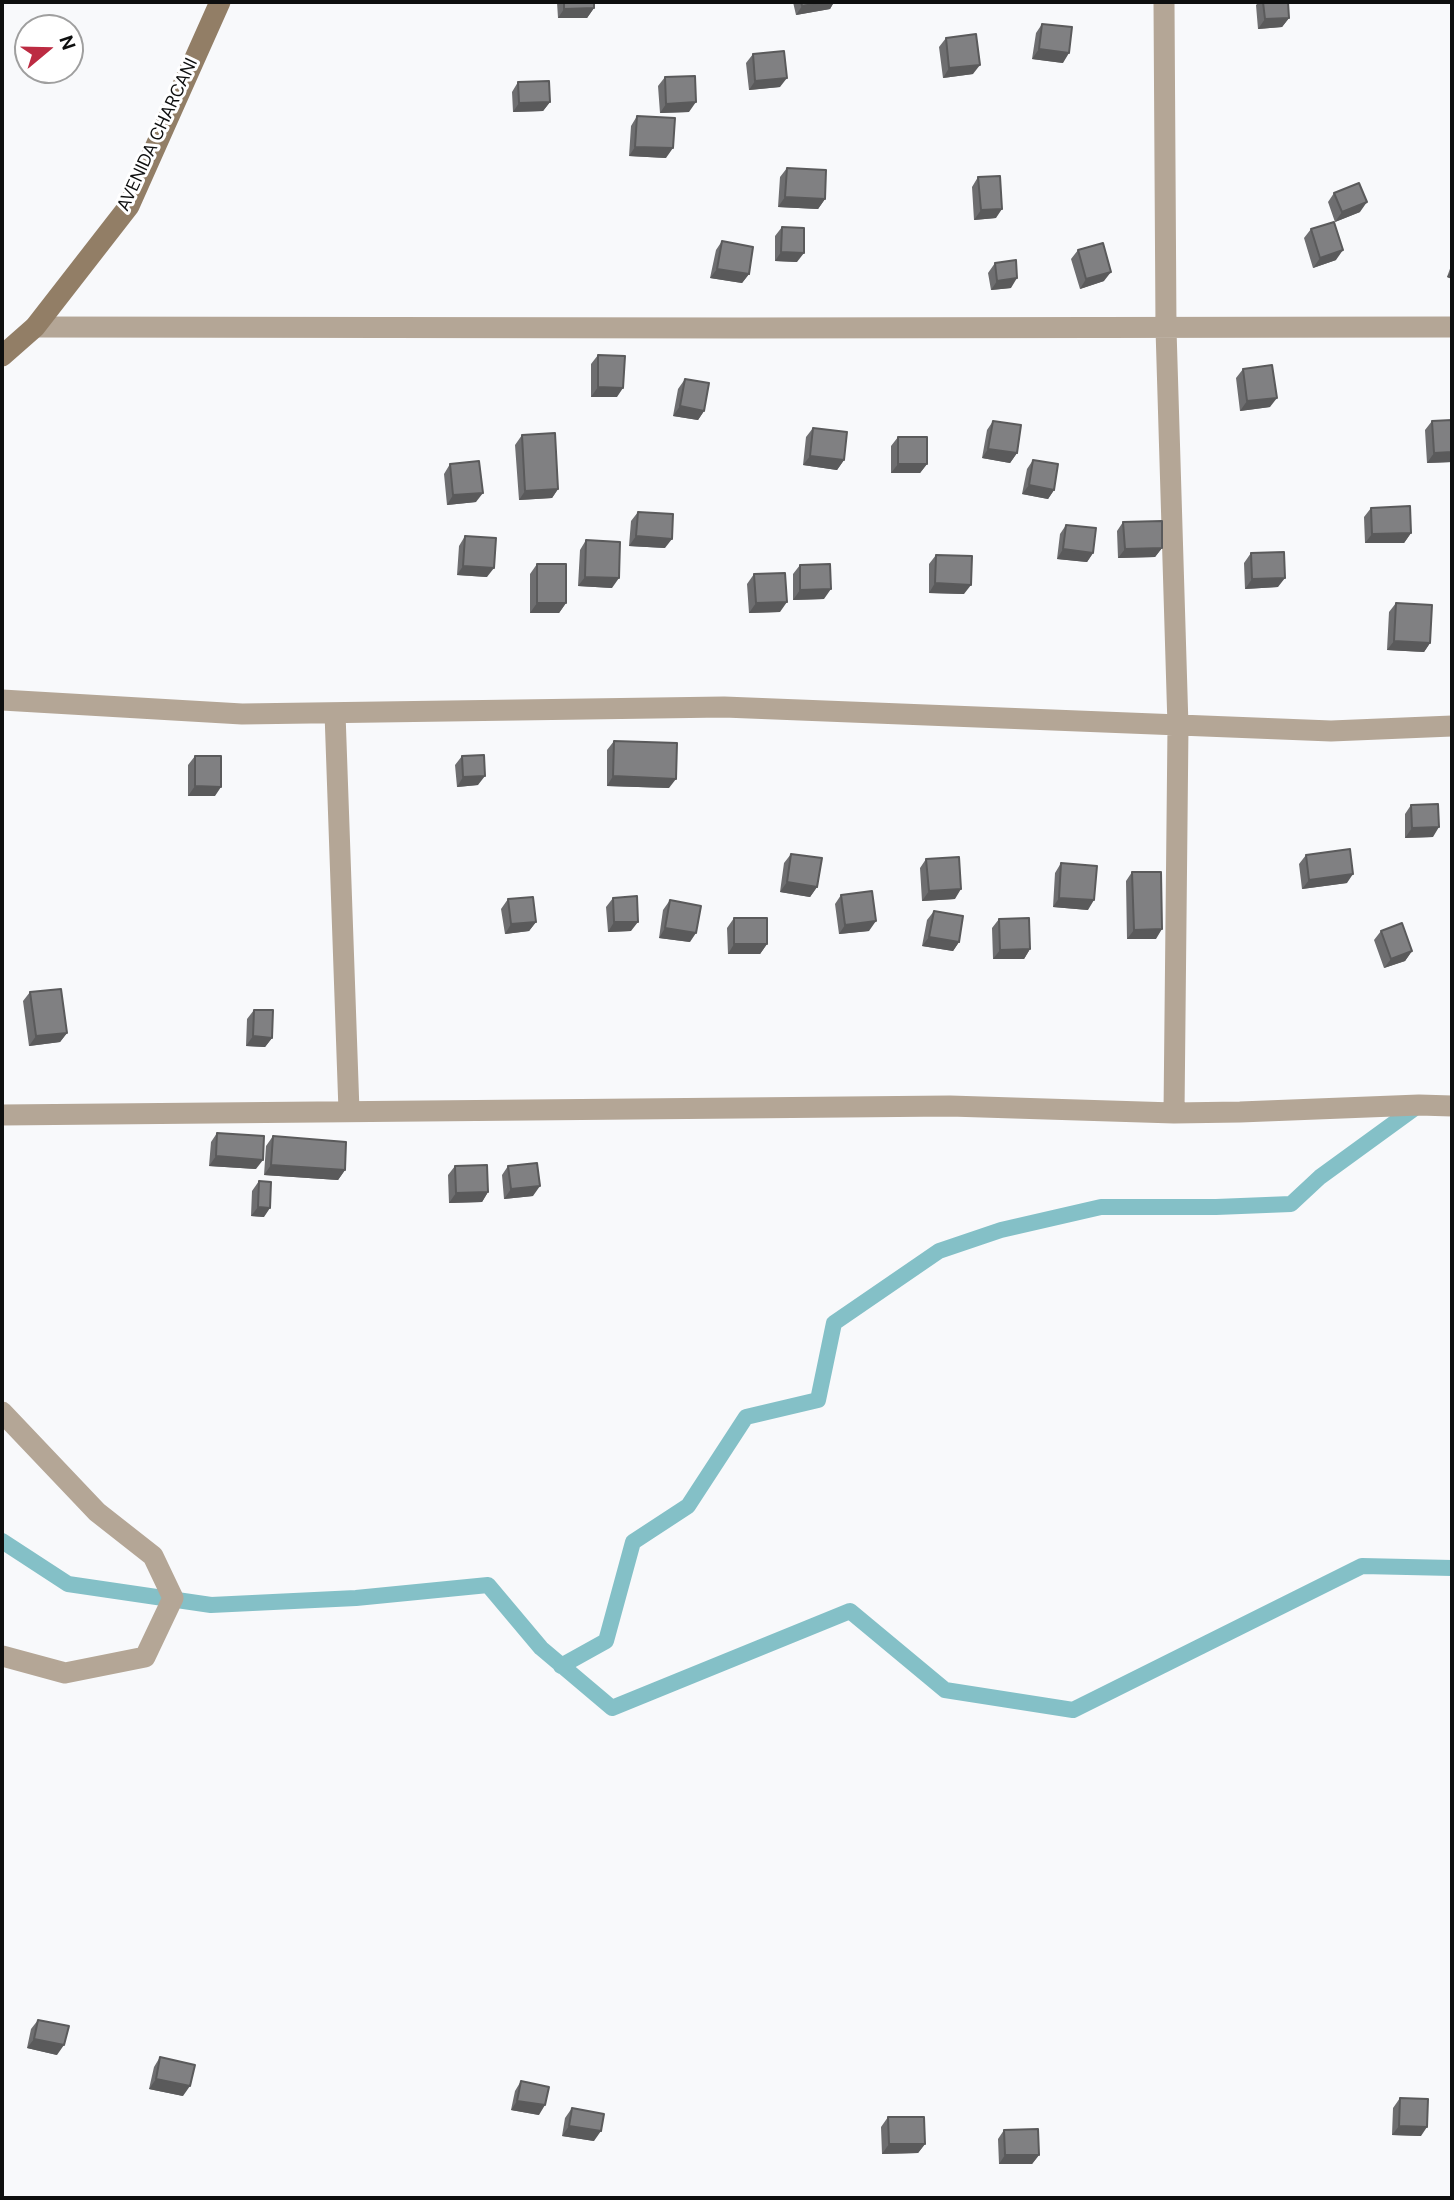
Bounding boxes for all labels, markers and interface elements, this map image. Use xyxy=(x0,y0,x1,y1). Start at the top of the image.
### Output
north arrow xyxy=(14,14,84,84)
text: N xyxy=(53,32,82,53)
street label: AVENIDA CHARCANI xyxy=(113,55,203,215)

